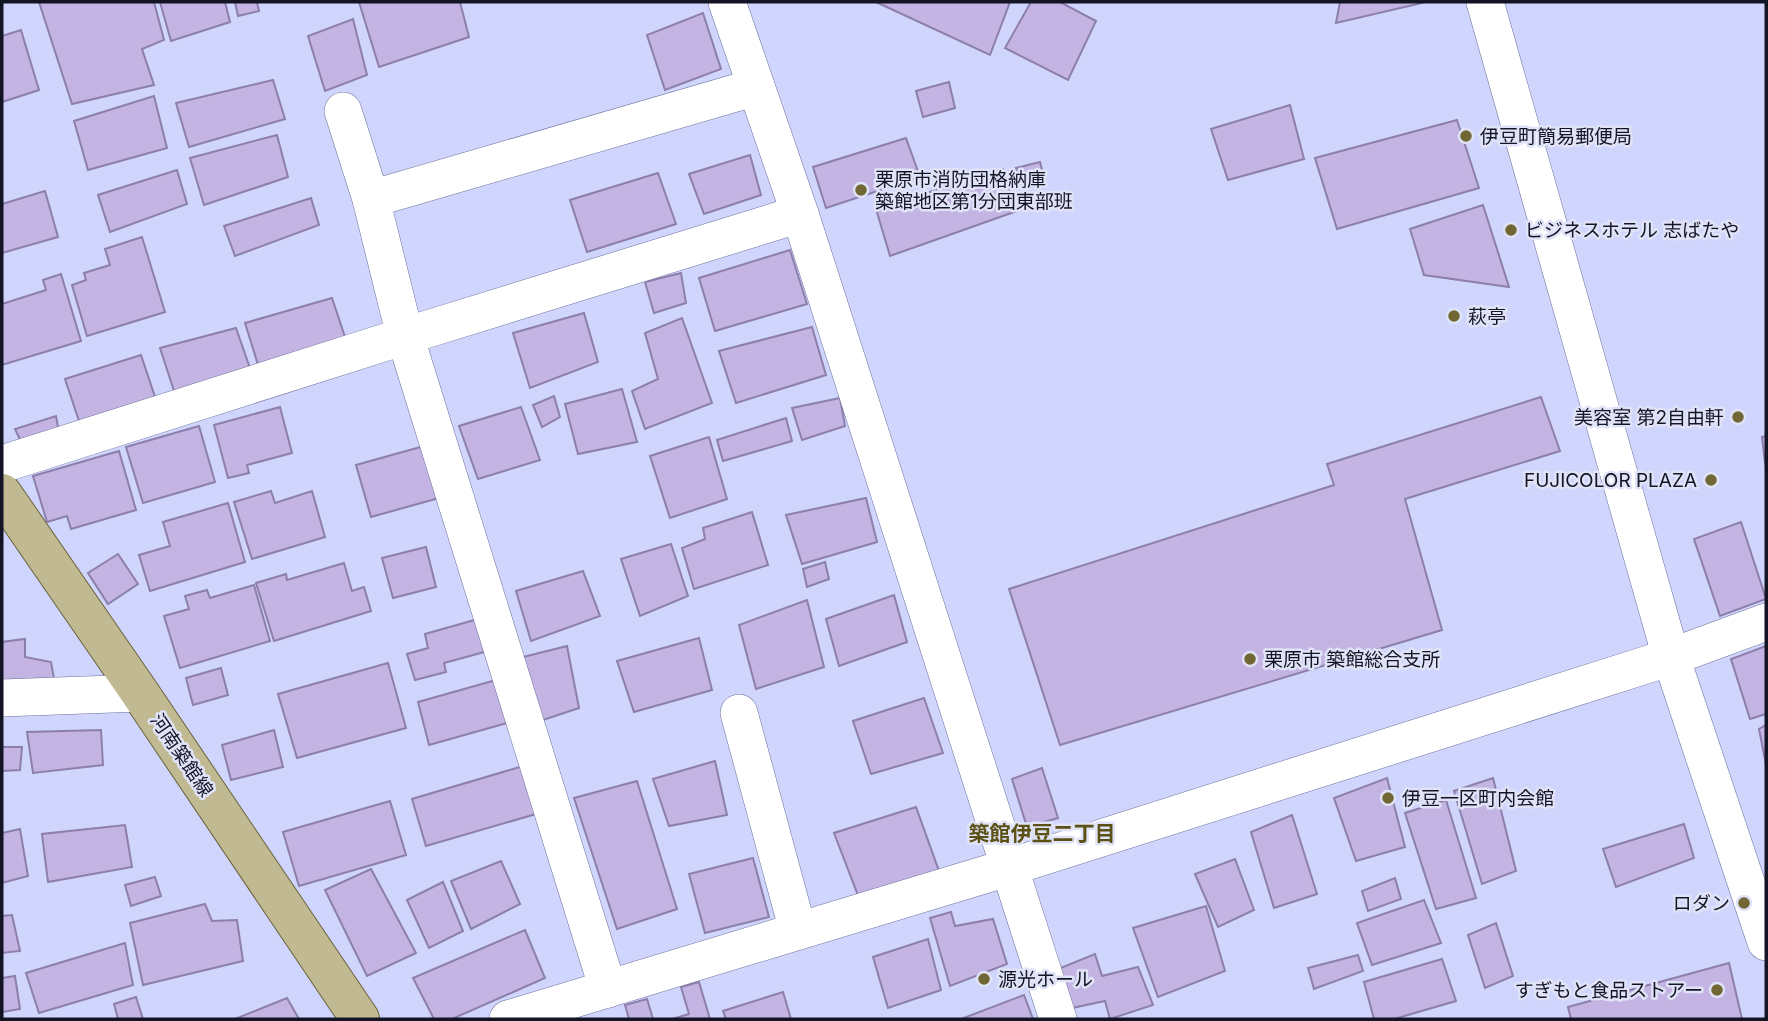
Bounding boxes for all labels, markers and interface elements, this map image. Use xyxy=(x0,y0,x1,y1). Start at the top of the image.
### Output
place label: 伊豆町簡易郵便局 xyxy=(1480,125,1632,148)
marker: 伊豆町簡易郵便局 xyxy=(1458,128,1474,144)
place label: 栗原市消防団格納庫 築館地区第1分団東部班 xyxy=(875,168,1073,213)
marker: 栗原市消防団格納庫 築館地区第1分団東部班 xyxy=(853,182,869,198)
place label: ビジネスホテル 志ばたや xyxy=(1525,219,1739,242)
marker: ビジネスホテル 志ばたや xyxy=(1503,222,1519,238)
place label: 萩亭 xyxy=(1468,305,1506,328)
marker: 萩亭 xyxy=(1446,308,1462,324)
place label: 美容室 第2自由軒 xyxy=(1574,406,1724,429)
marker: 美容室 第2自由軒 xyxy=(1730,409,1746,425)
place label: FUJICOLOR PLAZA xyxy=(1524,469,1697,492)
marker: FUJICOLOR PLAZA xyxy=(1703,472,1719,488)
place label: 栗原市 築館総合支所 xyxy=(1264,648,1440,671)
marker: 栗原市 築館総合支所 xyxy=(1242,651,1258,667)
street label: 河南築館線 xyxy=(145,709,218,801)
place label: 伊豆一区町内会館 xyxy=(1402,787,1554,810)
marker: 伊豆一区町内会館 xyxy=(1380,790,1396,806)
district label: 築館伊豆二丁目 xyxy=(969,821,1116,846)
place label: ロダン xyxy=(1673,892,1730,915)
marker: ロダン xyxy=(1736,895,1752,911)
place label: 源光ホール xyxy=(998,968,1093,991)
marker: 源光ホール xyxy=(976,971,992,987)
place label: すぎもと食品ストアー xyxy=(1515,979,1703,1002)
marker: すぎもと食品ストアー xyxy=(1709,982,1725,998)

